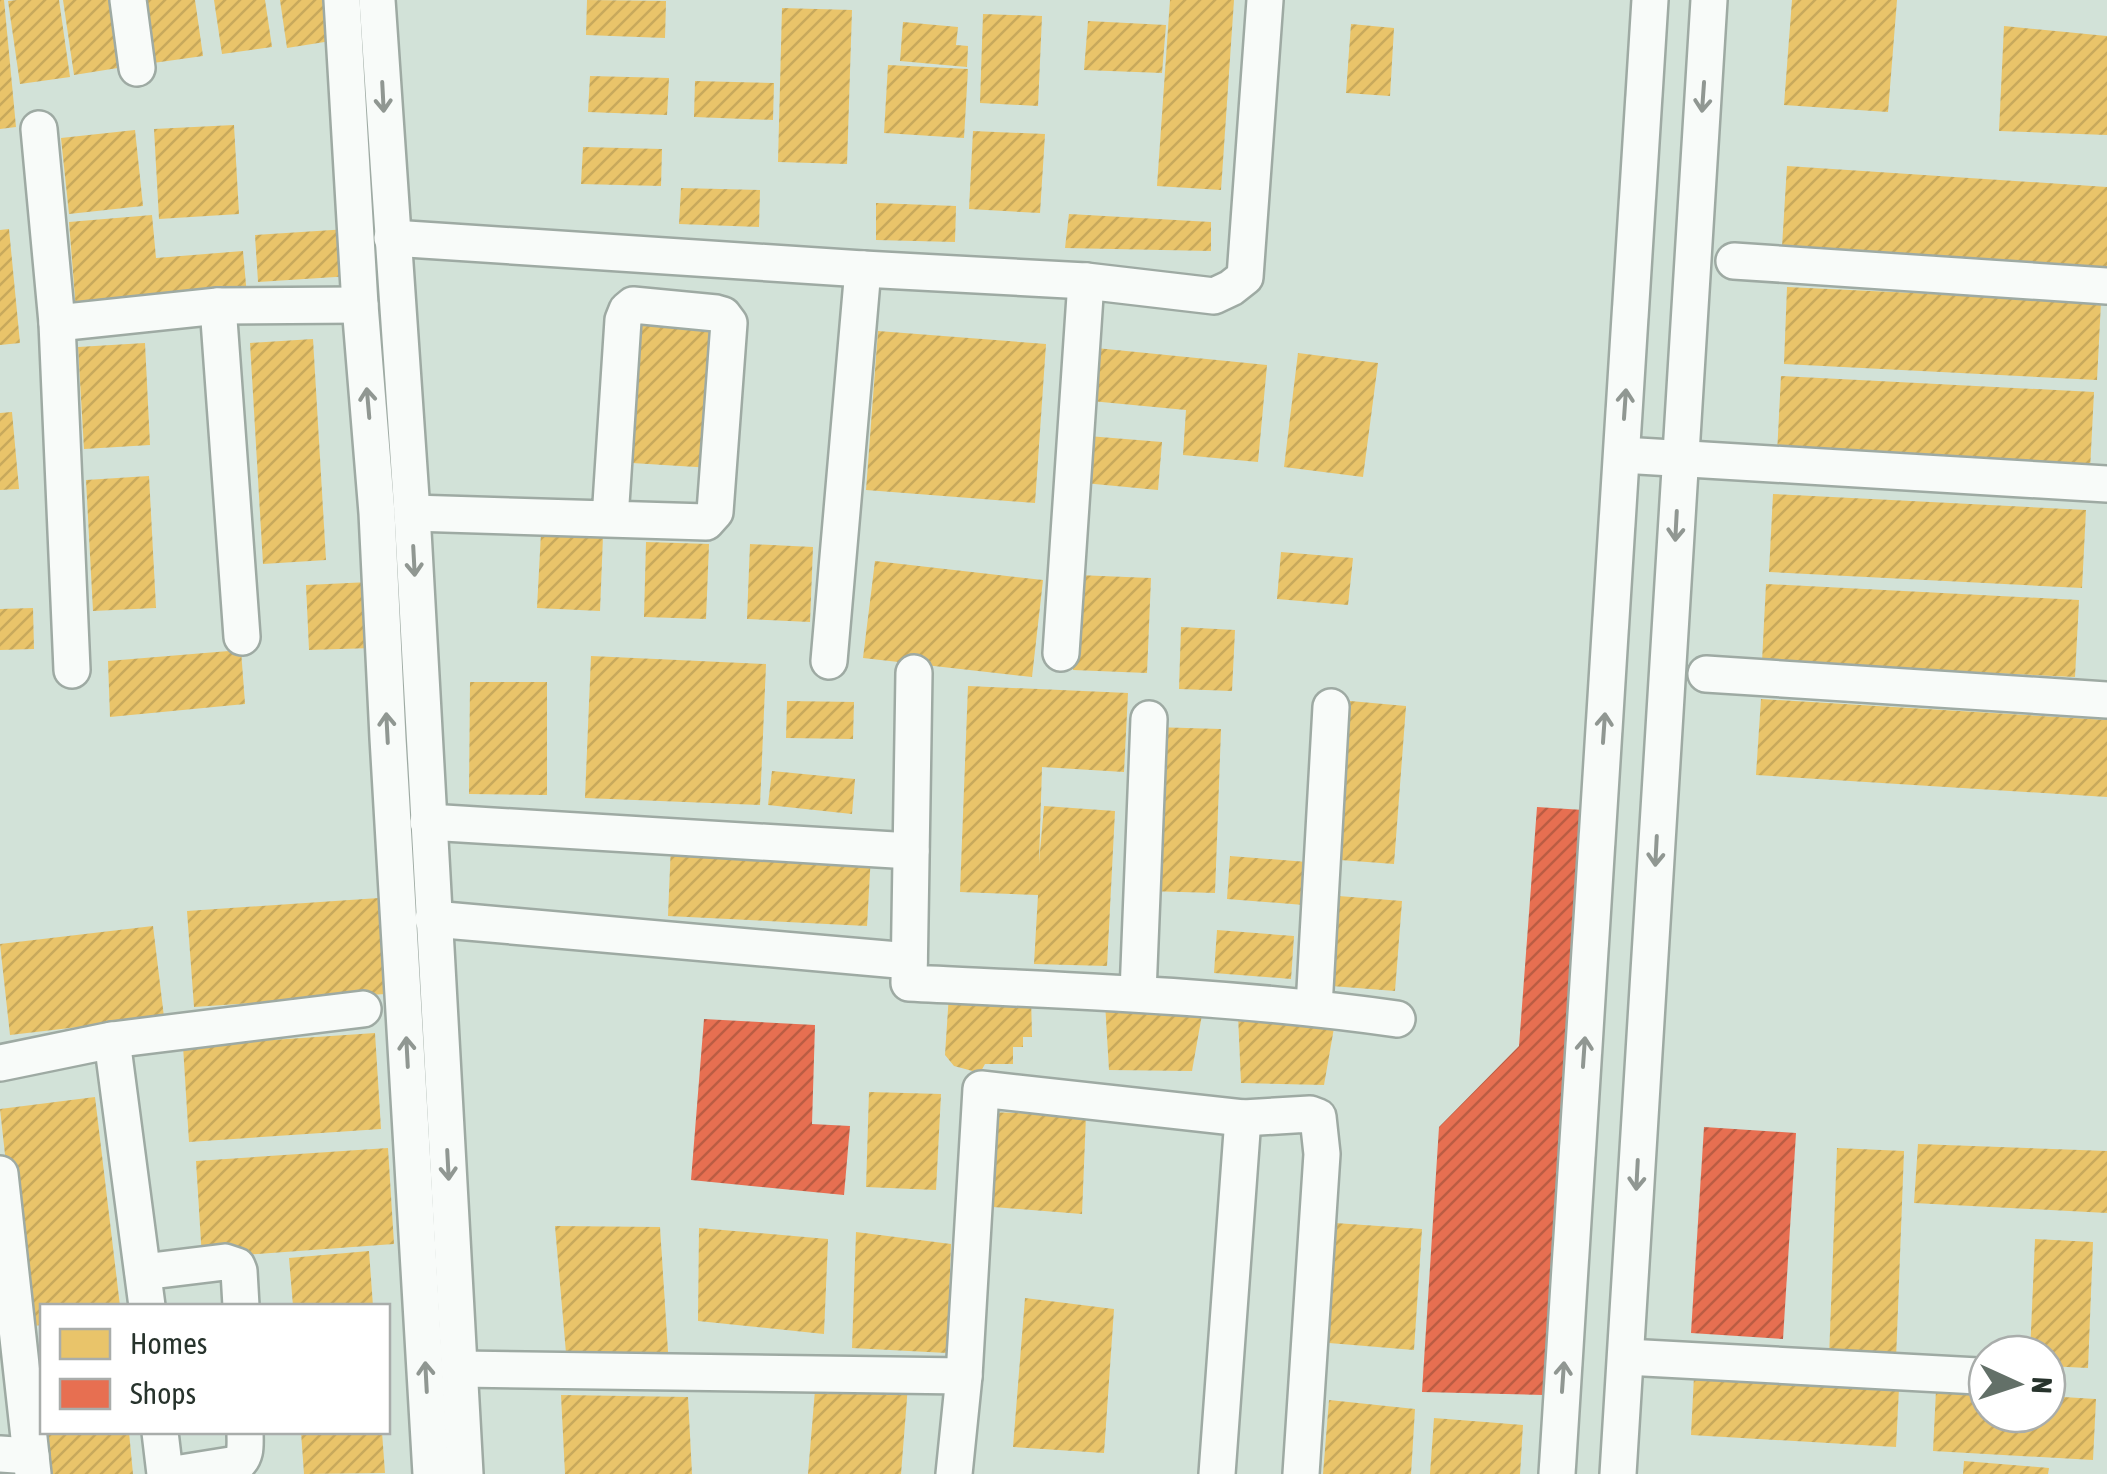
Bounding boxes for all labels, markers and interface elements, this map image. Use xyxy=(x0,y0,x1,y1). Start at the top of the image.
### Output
one-way arrow xyxy=(374,81,393,113)
one-way arrow xyxy=(1693,81,1712,113)
one-way arrow xyxy=(359,388,378,420)
one-way arrow xyxy=(1616,388,1635,420)
one-way arrow xyxy=(1666,510,1685,542)
one-way arrow xyxy=(405,545,424,577)
one-way arrow xyxy=(377,712,396,744)
one-way arrow xyxy=(1595,712,1614,745)
one-way arrow xyxy=(1646,834,1665,866)
one-way arrow xyxy=(397,1037,416,1069)
one-way arrow xyxy=(1575,1037,1594,1069)
one-way arrow xyxy=(439,1149,458,1181)
one-way arrow xyxy=(1627,1159,1646,1191)
legend xyxy=(40,1304,390,1434)
text: Homes xyxy=(130,1326,207,1360)
north arrow xyxy=(1967,1334,2067,1434)
one-way arrow xyxy=(416,1361,435,1393)
one-way arrow xyxy=(1554,1361,1573,1393)
text: Shops xyxy=(130,1376,196,1410)
text: N xyxy=(2026,1376,2058,1394)

